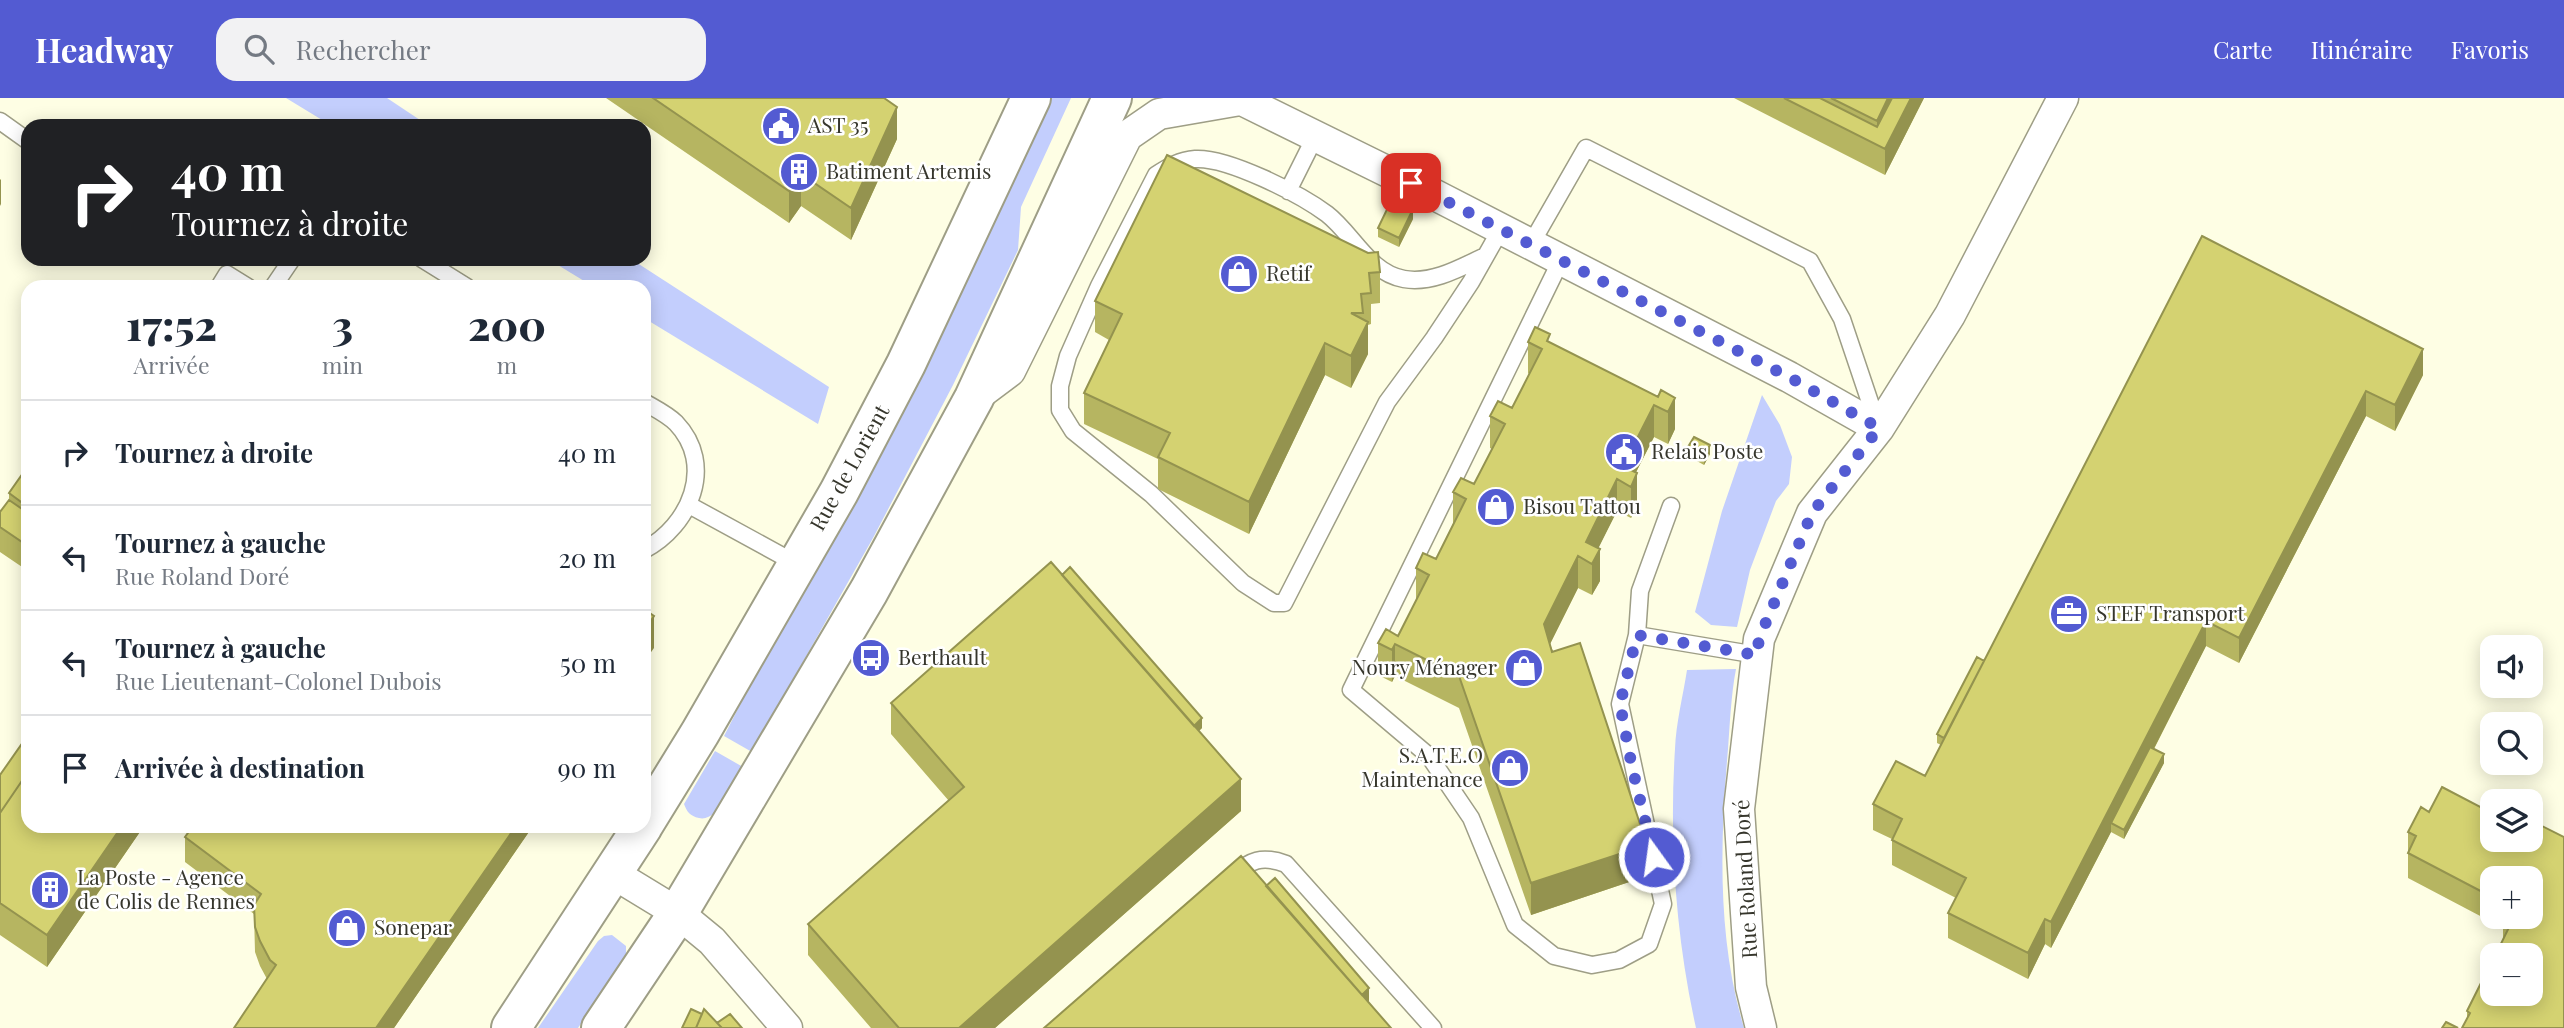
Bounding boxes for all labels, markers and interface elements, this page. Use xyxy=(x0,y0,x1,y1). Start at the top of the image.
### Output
search box xyxy=(216,18,706,81)
text: Headway xyxy=(35,27,174,71)
icon: search xyxy=(240,30,278,68)
text: Rechercher xyxy=(296,32,431,67)
text: Carte xyxy=(2213,33,2273,65)
text: Itinéraire xyxy=(2311,33,2413,65)
text: Favoris xyxy=(2451,33,2529,65)
public building icon: AST 35 xyxy=(760,105,802,147)
place label: AST 35 xyxy=(807,110,869,138)
text: 40 m xyxy=(171,138,284,203)
icon: right xyxy=(56,147,147,238)
building icon: Batiment Artemis xyxy=(778,151,820,193)
pin xyxy=(1381,153,1441,213)
place label: Batiment Artemis xyxy=(826,156,991,184)
icon: arrive xyxy=(1392,164,1430,202)
text: Tournez à droite xyxy=(171,201,409,244)
shop icon: Retif xyxy=(1218,253,1260,295)
place label: Retif xyxy=(1266,258,1313,286)
text: 17:52 xyxy=(126,296,217,352)
text: 3 xyxy=(332,296,353,352)
text: 200 xyxy=(468,296,546,352)
text: Arrivée xyxy=(134,349,210,380)
text: min xyxy=(322,349,363,380)
text: m xyxy=(497,349,517,380)
street label: Rue de Lorient xyxy=(802,399,895,535)
public building icon: Relais Poste xyxy=(1603,431,1645,473)
icon: right xyxy=(56,434,94,472)
text: Tournez à droite xyxy=(115,435,313,470)
text: 40 m xyxy=(558,435,616,470)
place label: Relais Poste xyxy=(1651,436,1763,464)
shop icon: Bisou Tattou xyxy=(1475,486,1517,528)
place label: Bisou Tattou xyxy=(1523,491,1641,519)
text: Tournez à gauche xyxy=(115,525,326,560)
icon: left xyxy=(56,539,94,577)
text: 20 m xyxy=(558,540,616,575)
text: Rue Roland Doré xyxy=(115,560,289,591)
office icon: STEF Transport xyxy=(2048,593,2090,635)
place label: STEF Transport xyxy=(2096,598,2245,626)
text: Tournez à gauche xyxy=(115,630,326,665)
map controls xyxy=(2480,635,2543,1006)
button: sound xyxy=(2480,635,2543,698)
bus stop icon: Berthault xyxy=(850,637,892,679)
place label: Berthault xyxy=(898,642,988,670)
icon: left xyxy=(56,644,94,682)
text: 50 m xyxy=(560,645,616,680)
shop icon: Noury Ménager xyxy=(1503,647,1545,689)
place label: Noury Ménager xyxy=(1352,652,1498,680)
text: Rue Lieutenant-Colonel Dubois xyxy=(115,665,442,696)
button: search xyxy=(2480,712,2543,775)
place label: S.A.T.E.O Maintenance xyxy=(1361,740,1483,792)
shop icon: S.A.T.E.O Maintenance xyxy=(1489,747,1531,789)
icon: arrive xyxy=(56,749,94,787)
text: Arrivée à destination xyxy=(115,750,365,785)
text: 90 m xyxy=(558,750,616,785)
button: layers xyxy=(2480,789,2543,852)
street label: Rue Roland Doré xyxy=(1726,799,1762,959)
position arrow xyxy=(1617,820,1691,894)
place label: La Poste - Agence de Colis de Rennes xyxy=(77,862,255,914)
button: + xyxy=(2480,866,2543,929)
building icon: La Poste - Agence de Colis de Rennes xyxy=(29,869,71,911)
shop icon: Sonepar xyxy=(326,907,368,949)
place label: Sonepar xyxy=(374,912,453,940)
button: − xyxy=(2480,943,2543,1006)

